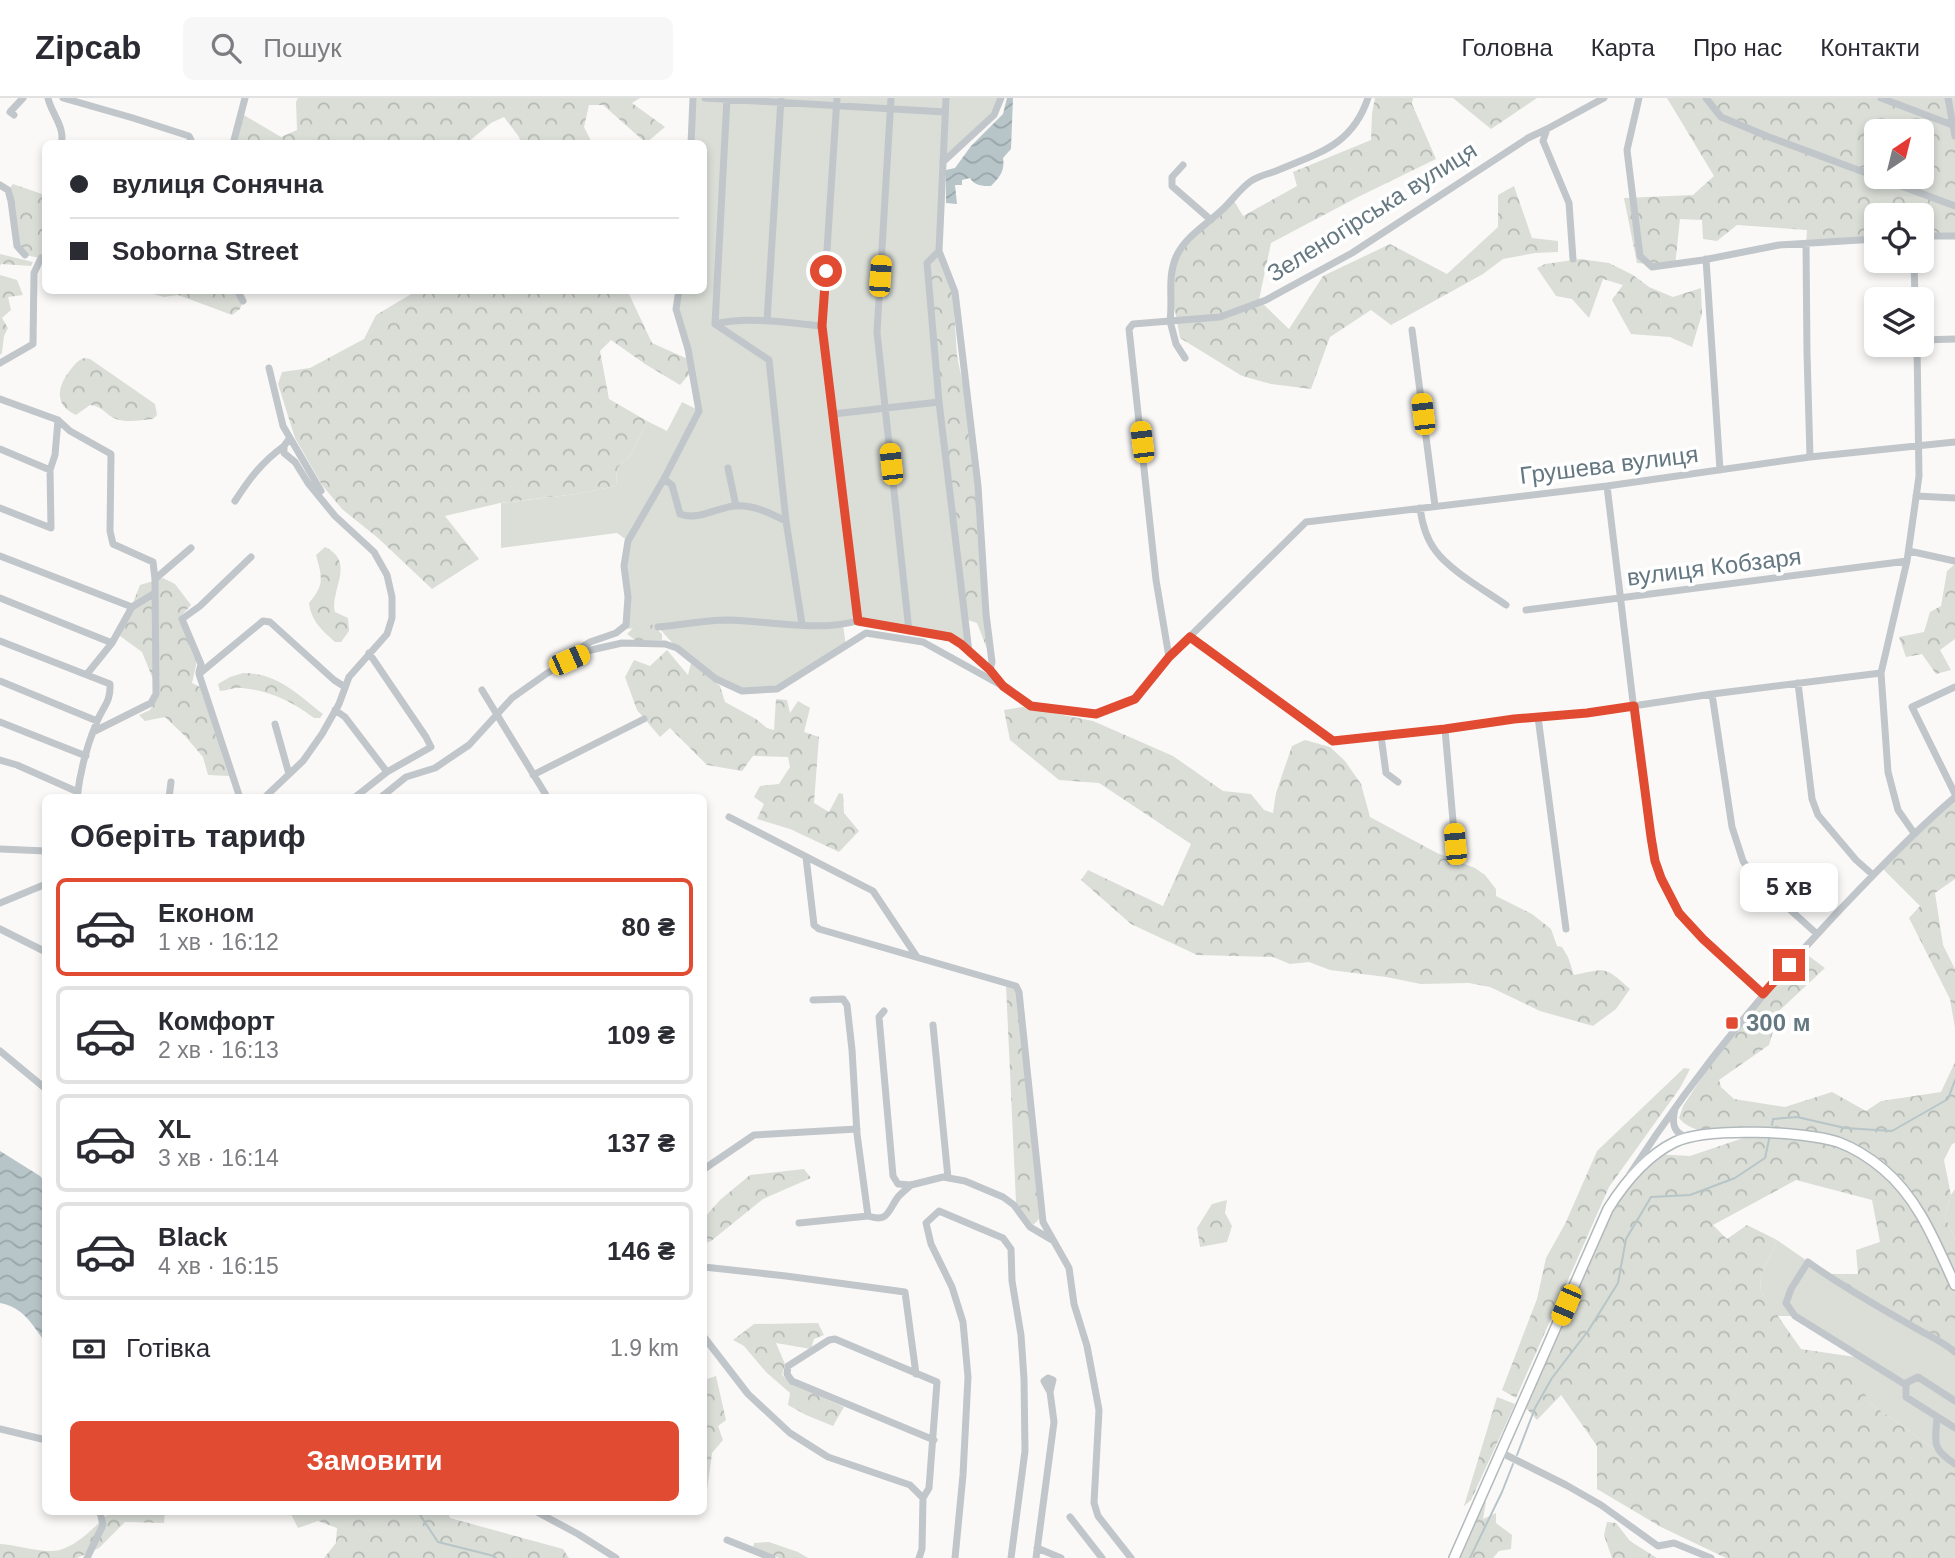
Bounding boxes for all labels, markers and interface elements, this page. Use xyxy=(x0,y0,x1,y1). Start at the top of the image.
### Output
search box xyxy=(183,17,673,80)
text: Zipcab xyxy=(35,29,141,66)
icon: search xyxy=(207,29,245,67)
text: Пошук xyxy=(263,33,342,63)
text: Головна xyxy=(1462,34,1553,61)
text: Карта xyxy=(1591,34,1655,61)
text: Про нас xyxy=(1693,34,1782,61)
text: Контакти xyxy=(1820,34,1920,61)
north arrow xyxy=(1864,119,1934,189)
map controls xyxy=(1864,119,1934,357)
street label: Зеленогірська вулиця xyxy=(1262,136,1481,287)
text: вулиця Сонячна xyxy=(112,169,323,199)
button: locate xyxy=(1864,203,1934,273)
text: Soborna Street xyxy=(112,236,298,266)
car xyxy=(869,254,892,298)
route start xyxy=(810,255,842,287)
button: layers xyxy=(1864,287,1934,357)
car xyxy=(1411,392,1436,436)
car xyxy=(1130,420,1155,464)
street label: Грушева вулиця xyxy=(1518,440,1700,489)
car xyxy=(879,442,904,486)
street label: вулиця Кобзаря xyxy=(1625,542,1803,591)
car xyxy=(546,642,593,678)
text: Оберіть тариф xyxy=(70,818,306,854)
car xyxy=(1443,822,1468,866)
callout: 5 хв xyxy=(1740,864,1838,912)
text: 5 хв xyxy=(1766,874,1812,900)
icon: car xyxy=(74,896,137,959)
text: Економ xyxy=(158,898,254,928)
text: 80 ₴ xyxy=(622,912,675,942)
text: 1 хв · 16:12 xyxy=(158,929,279,955)
route end xyxy=(1773,949,1805,981)
icon: car xyxy=(74,1004,137,1067)
text: Комфорт xyxy=(158,1006,275,1036)
place label: 300 м xyxy=(1746,1009,1810,1036)
marker: 300 м xyxy=(1724,1015,1740,1031)
text: 109 ₴ xyxy=(607,1020,675,1050)
text: 2 хв · 16:13 xyxy=(158,1037,279,1063)
icon: car xyxy=(74,1112,137,1175)
text: XL xyxy=(158,1114,191,1144)
text: 137 ₴ xyxy=(607,1128,675,1158)
text: 3 хв · 16:14 xyxy=(158,1145,279,1171)
icon: car xyxy=(74,1220,137,1283)
text: Black xyxy=(158,1222,227,1252)
text: 146 ₴ xyxy=(607,1236,675,1266)
text: 4 хв · 16:15 xyxy=(158,1253,279,1279)
car xyxy=(1549,1282,1584,1328)
icon: cash xyxy=(70,1330,108,1368)
text: Готівка xyxy=(126,1333,210,1363)
text: 1.9 km xyxy=(610,1335,679,1361)
button: Замовити xyxy=(70,1421,679,1501)

